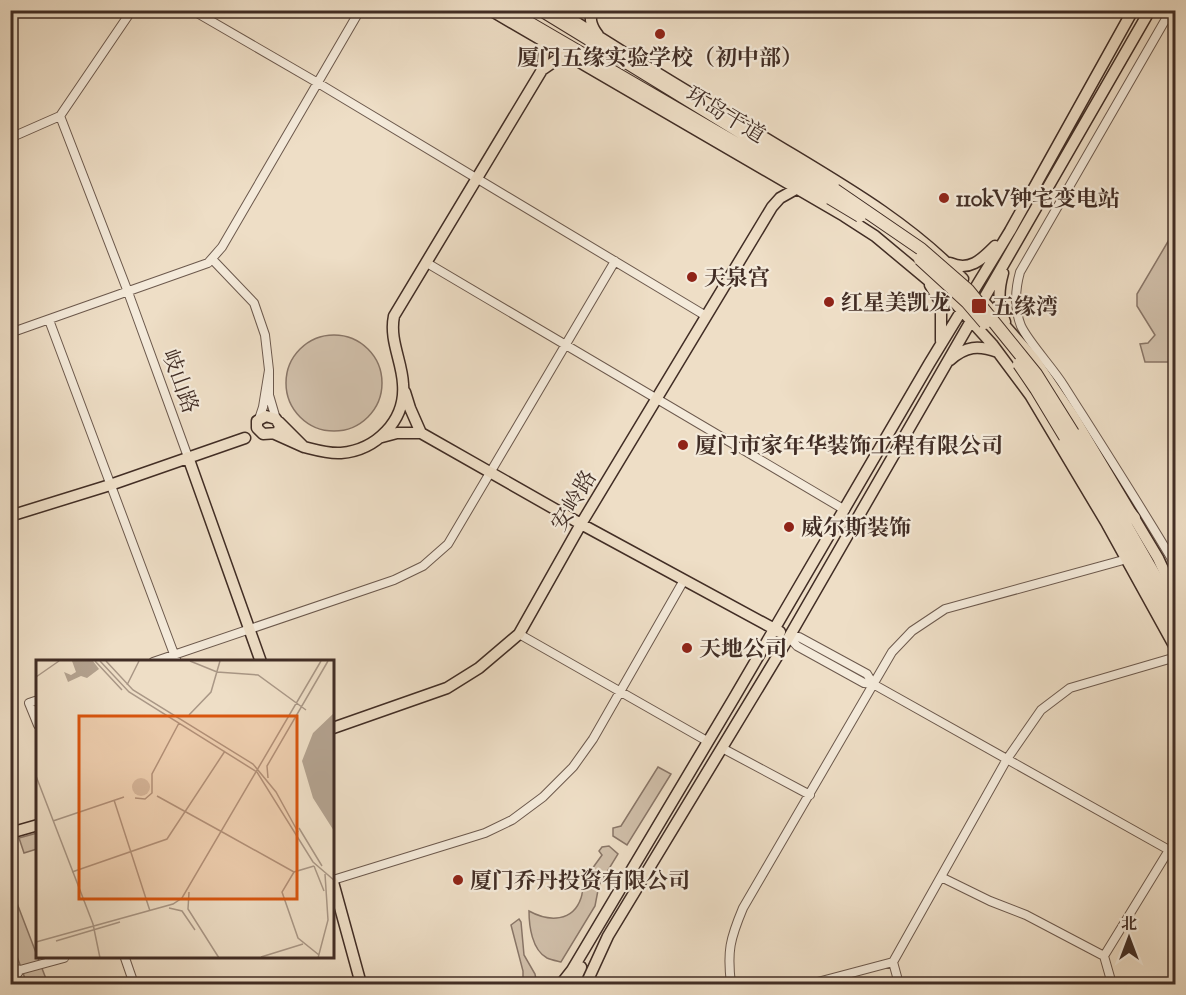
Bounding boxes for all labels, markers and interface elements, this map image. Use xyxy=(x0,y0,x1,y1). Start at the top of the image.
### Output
marker: 厦门五缘实验学校（初中部） xyxy=(653,27,667,41)
place label: 厦门五缘实验学校（初中部） xyxy=(517,44,803,76)
street label: 环岛干道 xyxy=(678,80,770,153)
place label: 110kV钟宅变电站 xyxy=(956,185,1120,217)
marker: 110kV钟宅变电站 xyxy=(937,191,951,205)
place label: 天泉宫 xyxy=(704,264,770,296)
marker: 天泉宫 xyxy=(685,270,699,284)
place label: 红星美凯龙 xyxy=(841,289,951,321)
place label: 五缘湾 xyxy=(992,293,1058,325)
marker: 红星美凯龙 xyxy=(822,295,836,309)
marker: 五缘湾 xyxy=(970,297,988,315)
street label: 岐山路 xyxy=(152,346,205,419)
place label: 厦门市家年华装饰工程有限公司 xyxy=(695,432,1003,464)
marker: 厦门市家年华装饰工程有限公司 xyxy=(676,438,690,452)
street label: 安岭路 xyxy=(545,465,606,538)
place label: 威尔斯装饰 xyxy=(801,514,911,546)
marker: 威尔斯装饰 xyxy=(782,520,796,534)
place label: 天地公司 xyxy=(699,635,787,667)
marker: 天地公司 xyxy=(680,641,694,655)
inset map xyxy=(36,660,334,959)
place label: 厦门乔丹投资有限公司 xyxy=(470,867,690,899)
marker: 厦门乔丹投资有限公司 xyxy=(451,873,465,887)
north arrow xyxy=(1099,908,1159,968)
text: 北 xyxy=(1121,914,1137,937)

